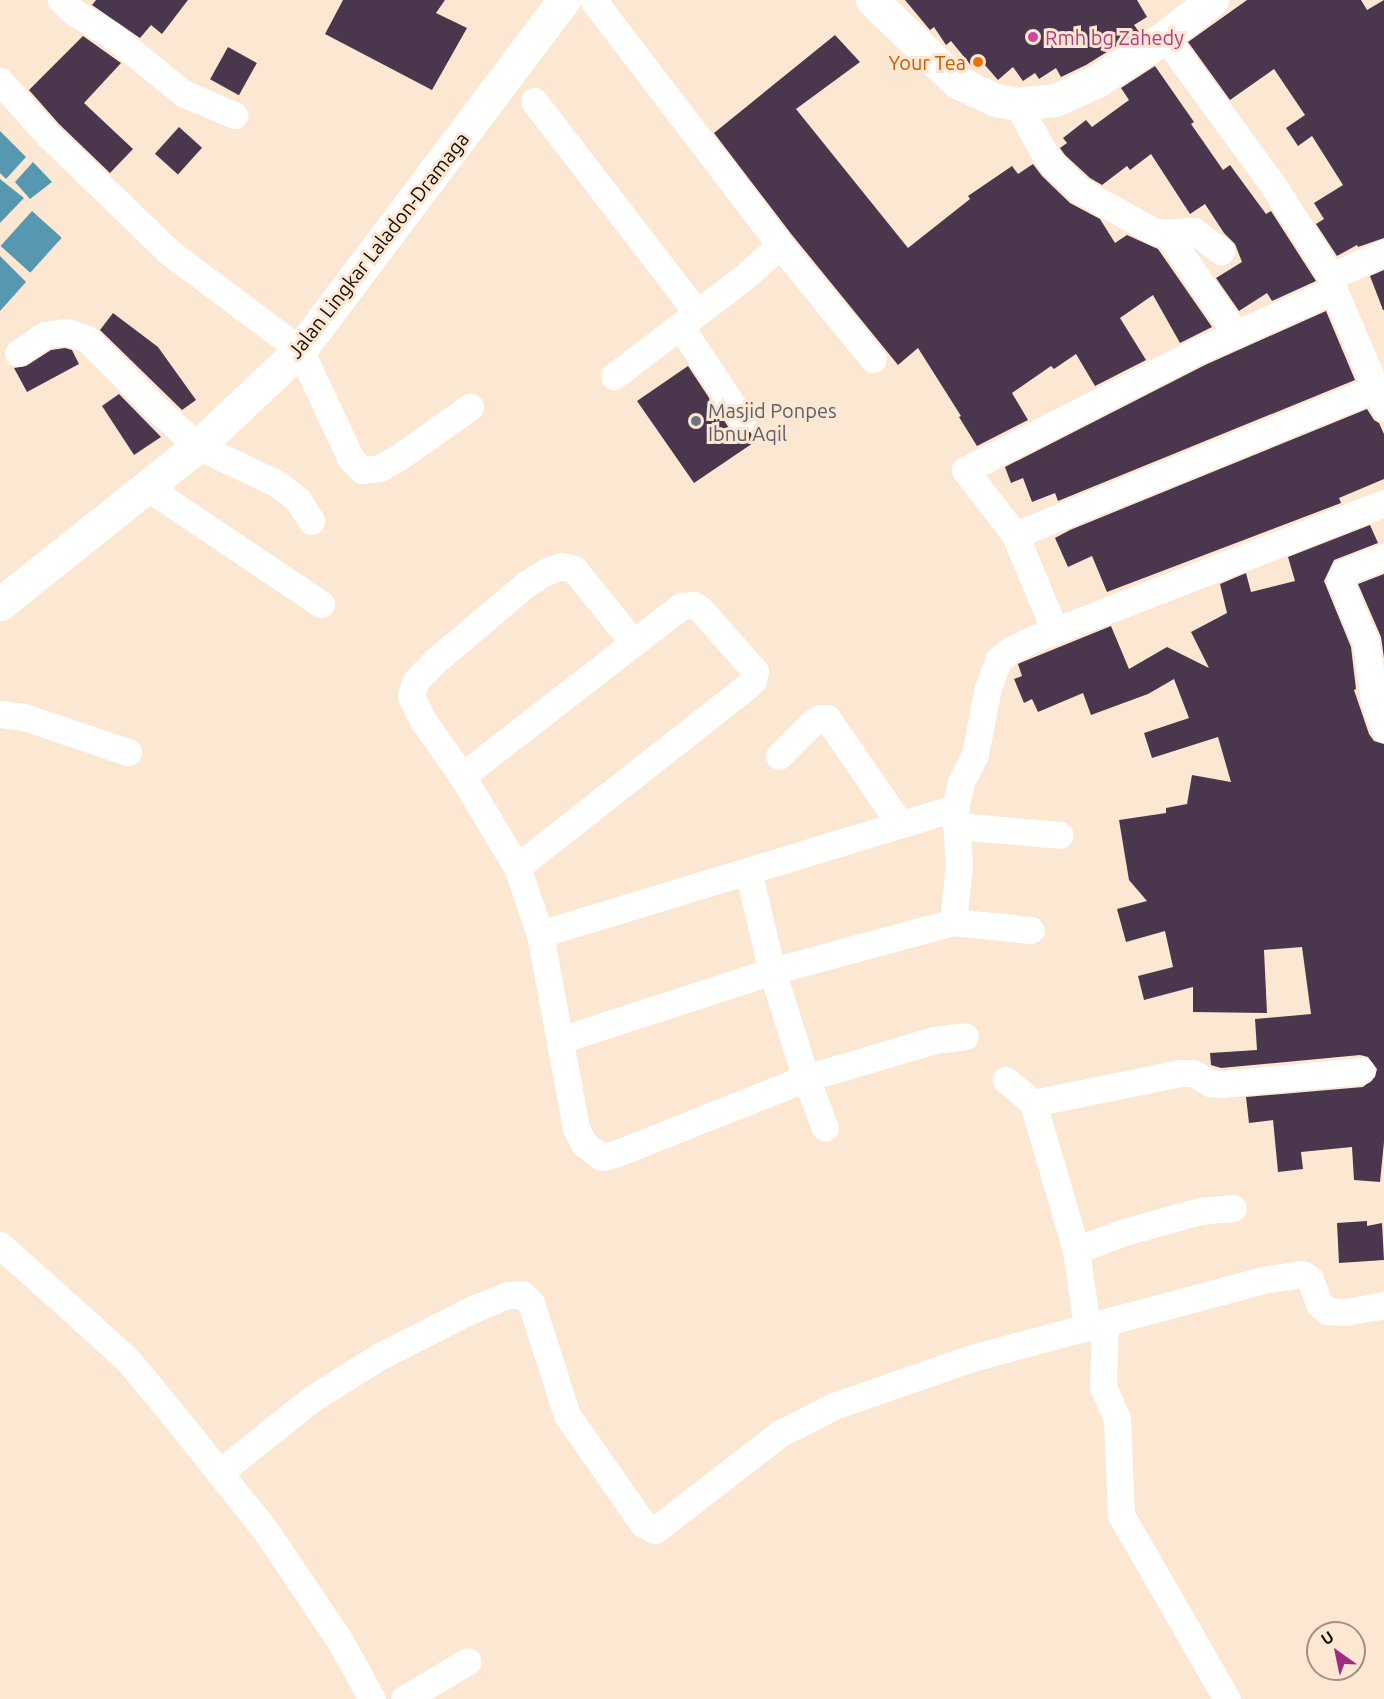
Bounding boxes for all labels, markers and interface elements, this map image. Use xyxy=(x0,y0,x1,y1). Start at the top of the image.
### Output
place label: Rmh bg Zahedy xyxy=(1045,25,1184,49)
marker: Rmh bg Zahedy xyxy=(1026,30,1040,44)
place label: Your Tea xyxy=(889,50,966,74)
marker: Your Tea xyxy=(971,55,985,69)
street label: Jalan Lingkar Laladon-Dramaga xyxy=(282,127,474,363)
place label: Masjid Ponpes Ibnu Aqil xyxy=(708,398,837,445)
marker: Masjid Ponpes Ibnu Aqil xyxy=(689,414,703,428)
north arrow xyxy=(1306,1621,1366,1681)
text: U xyxy=(1318,1627,1337,1648)

